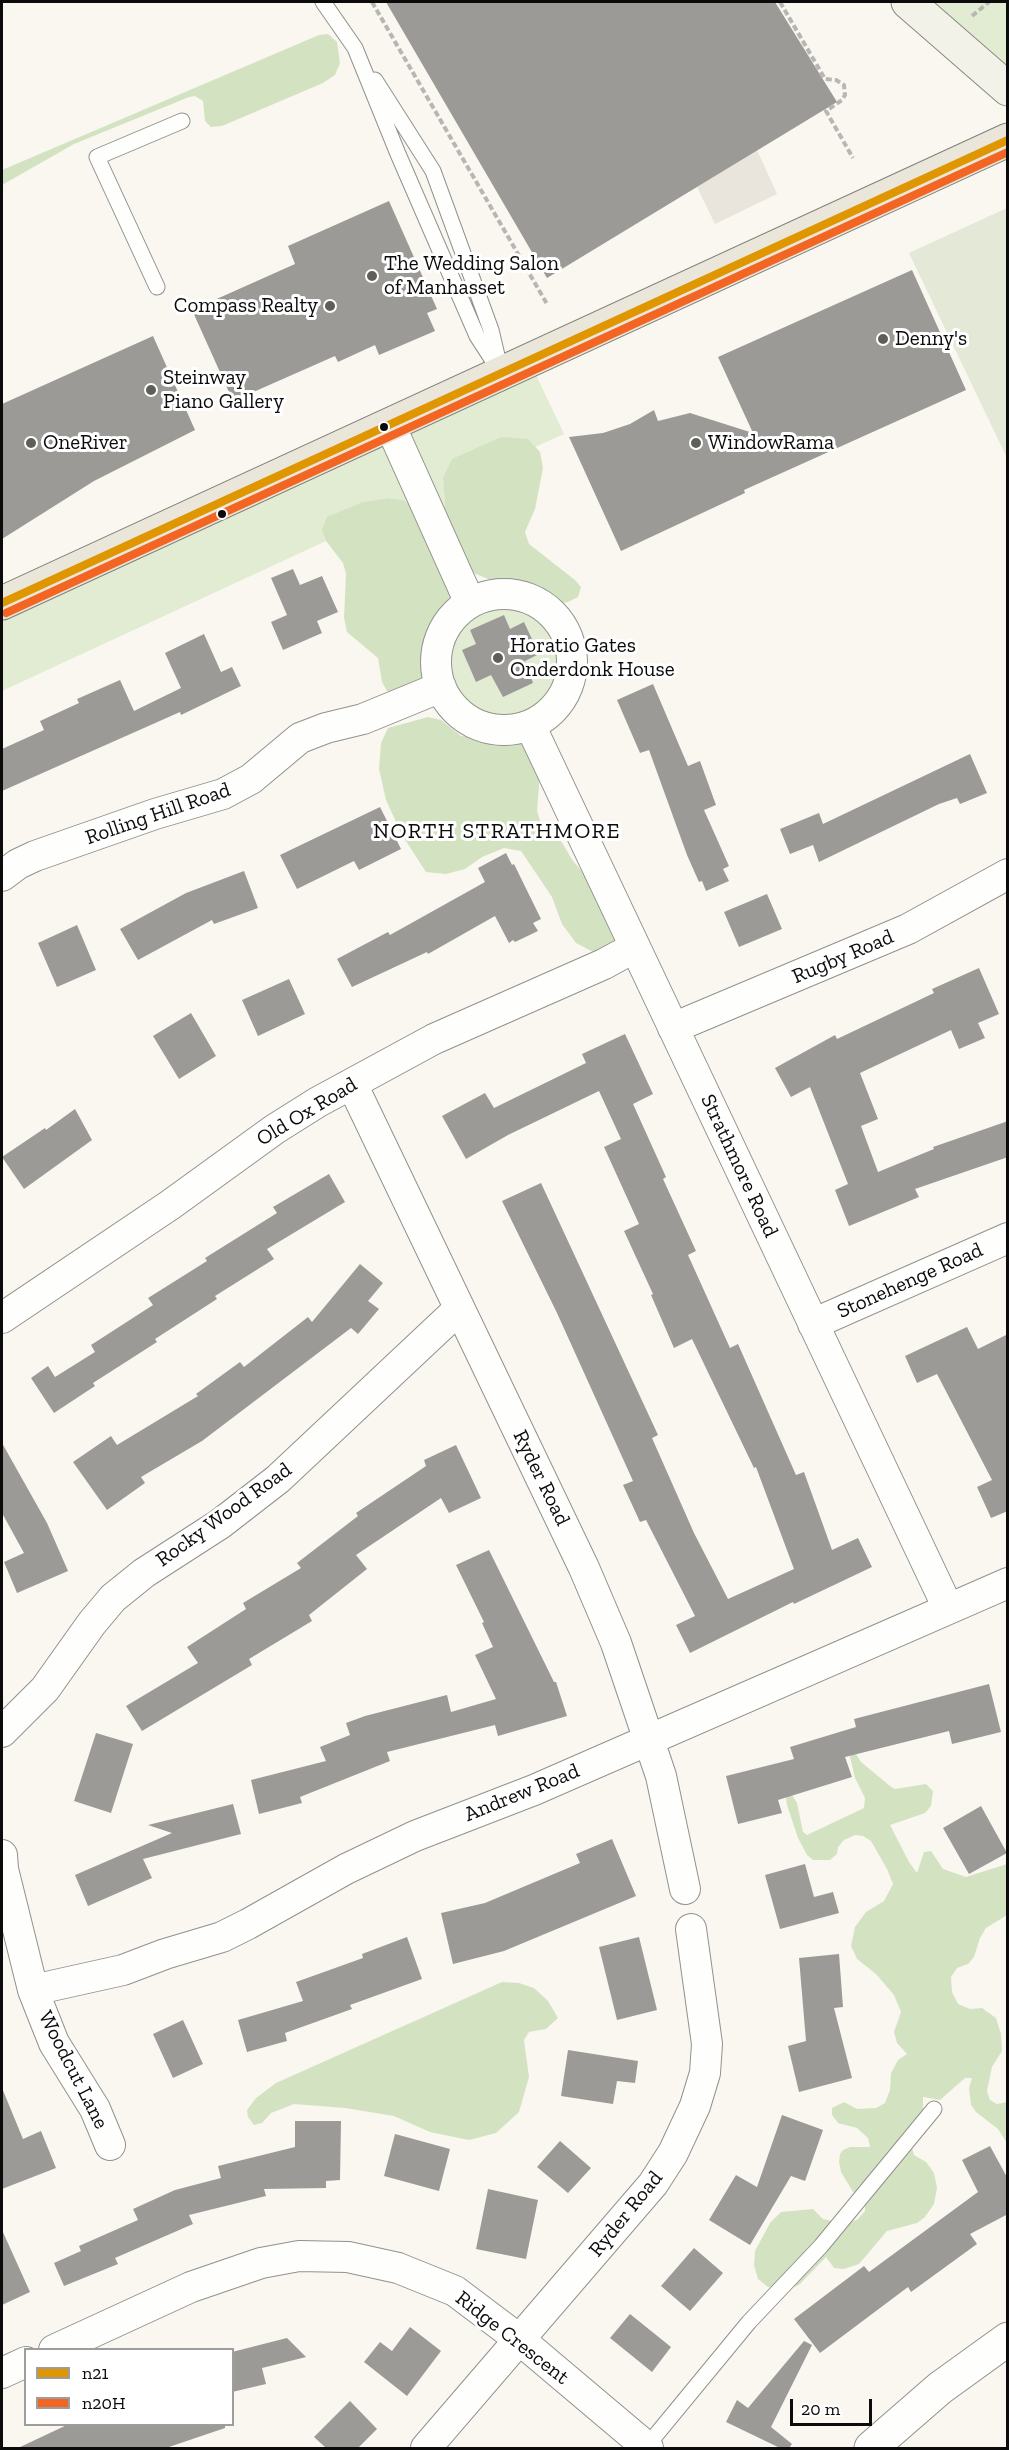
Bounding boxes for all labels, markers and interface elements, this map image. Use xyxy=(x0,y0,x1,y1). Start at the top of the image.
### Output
place label: The Wedding Salon of Manhasset xyxy=(384,251,559,301)
marker: The Wedding Salon of Manhasset xyxy=(365,269,379,283)
place label: Compass Realty xyxy=(174,293,318,319)
marker: Compass Realty xyxy=(323,299,337,313)
place label: Denny's xyxy=(895,326,967,352)
marker: Denny's xyxy=(876,332,890,346)
place label: Steinway Piano Gallery xyxy=(163,365,284,415)
marker: Steinway Piano Gallery xyxy=(144,383,158,397)
unlabelled marker xyxy=(378,421,390,433)
place label: OneRiver xyxy=(43,430,127,456)
place label: WindowRama xyxy=(708,430,834,456)
marker: OneRiver xyxy=(24,436,38,450)
marker: WindowRama xyxy=(689,436,703,450)
unlabelled marker xyxy=(216,508,228,520)
place label: Horatio Gates Onderdonk House xyxy=(510,633,675,683)
marker: Horatio Gates Onderdonk House xyxy=(491,651,505,665)
street label: Rolling Hill Road xyxy=(82,777,234,851)
district label: NORTH STRATHMORE xyxy=(373,819,621,845)
street label: Rugby Road xyxy=(788,924,898,990)
street label: Old Ox Road xyxy=(252,1072,362,1152)
street label: Strathmore Road xyxy=(695,1090,783,1242)
street label: Stonehenge Road xyxy=(833,1238,987,1324)
street label: Ryder Road xyxy=(507,1426,575,1530)
street label: Rocky Wood Road xyxy=(151,1457,297,1573)
street label: Andrew Road xyxy=(461,1759,583,1827)
street label: Woodcut Lane xyxy=(32,2007,114,2133)
street label: Ryder Road xyxy=(584,2166,668,2262)
street label: Ridge Crescent xyxy=(450,2286,574,2390)
legend xyxy=(24,2348,234,2426)
text: n21 xyxy=(82,2362,109,2384)
scale bar xyxy=(793,2387,876,2425)
text: n20H xyxy=(82,2392,126,2414)
text: 20 m xyxy=(801,2398,840,2420)

